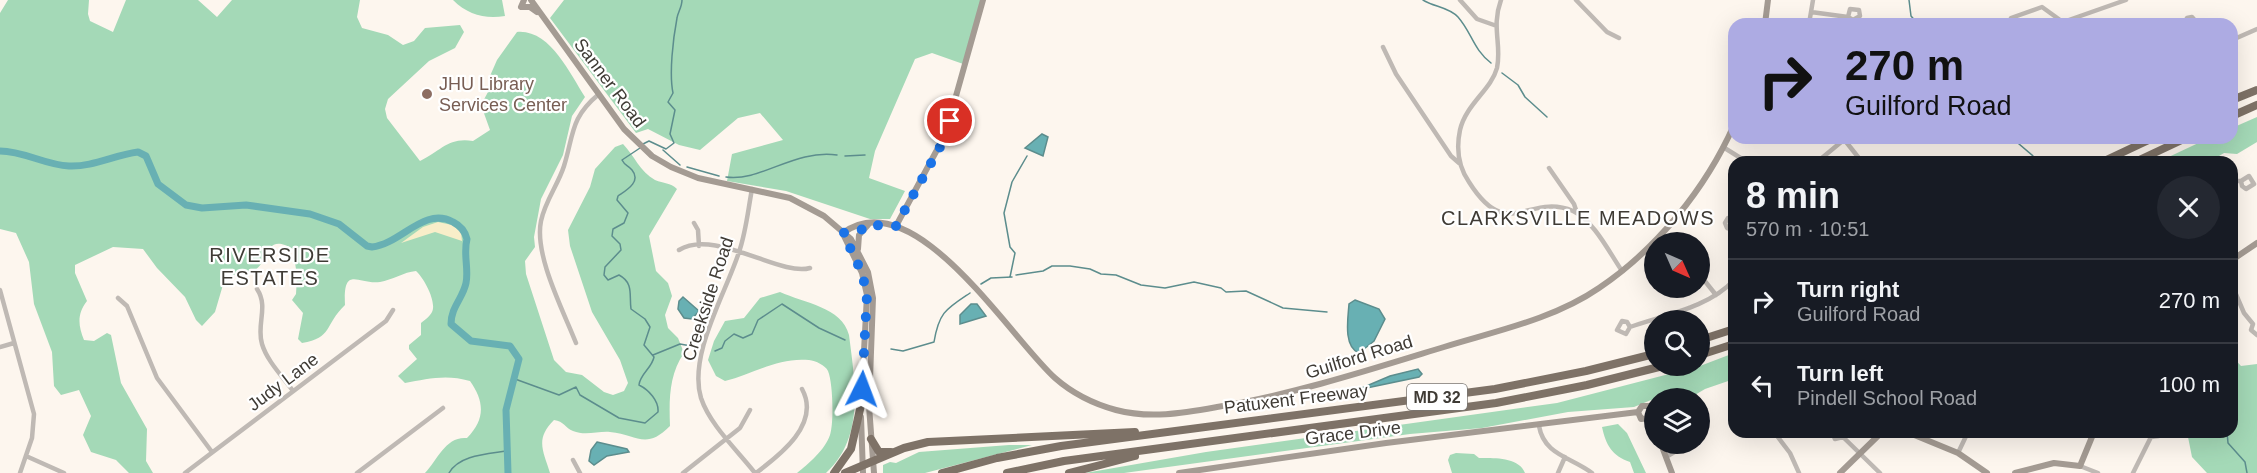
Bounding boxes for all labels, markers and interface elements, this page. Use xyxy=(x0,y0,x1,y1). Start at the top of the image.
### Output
street label: Sanner Road xyxy=(570,35,650,131)
icon: right xyxy=(1746,42,1824,120)
text: 270 m xyxy=(1845,42,1964,89)
place label: JHU Library Services Center xyxy=(439,74,567,115)
marker: JHU Library Services Center xyxy=(420,87,434,101)
text: Guilford Road xyxy=(1845,91,2012,121)
pin xyxy=(924,95,975,146)
icon: arrive xyxy=(933,104,966,137)
text: 8 min xyxy=(1746,175,1840,216)
button: close xyxy=(2157,176,2220,239)
district label: CLARKSVILLE MEADOWS xyxy=(1441,207,1715,229)
text: 570 m · 10:51 xyxy=(1746,218,1869,240)
north arrow xyxy=(1644,232,1710,298)
map controls xyxy=(1644,232,1710,454)
street label: Creekside Road xyxy=(679,235,737,363)
district label: RIVERSIDE ESTATES xyxy=(209,244,331,289)
text: Turn right xyxy=(1797,277,1899,302)
icon: right xyxy=(1746,285,1779,318)
text: 270 m xyxy=(2159,288,2220,313)
text: Guilford Road xyxy=(1797,303,1920,325)
button: search xyxy=(1644,310,1710,376)
street label: Guilford Road xyxy=(1303,331,1415,383)
street label: Judy Lane xyxy=(244,349,322,415)
position arrow xyxy=(830,357,894,421)
text: Turn left xyxy=(1797,361,1883,386)
icon: left xyxy=(1746,369,1779,402)
text: 100 m xyxy=(2159,372,2220,397)
street label: Patuxent Freeway xyxy=(1223,380,1369,418)
road number: MD 32 xyxy=(1407,384,1467,410)
text: Pindell School Road xyxy=(1797,387,1977,409)
button: layers xyxy=(1644,388,1710,454)
street label: Grace Drive xyxy=(1304,417,1402,449)

